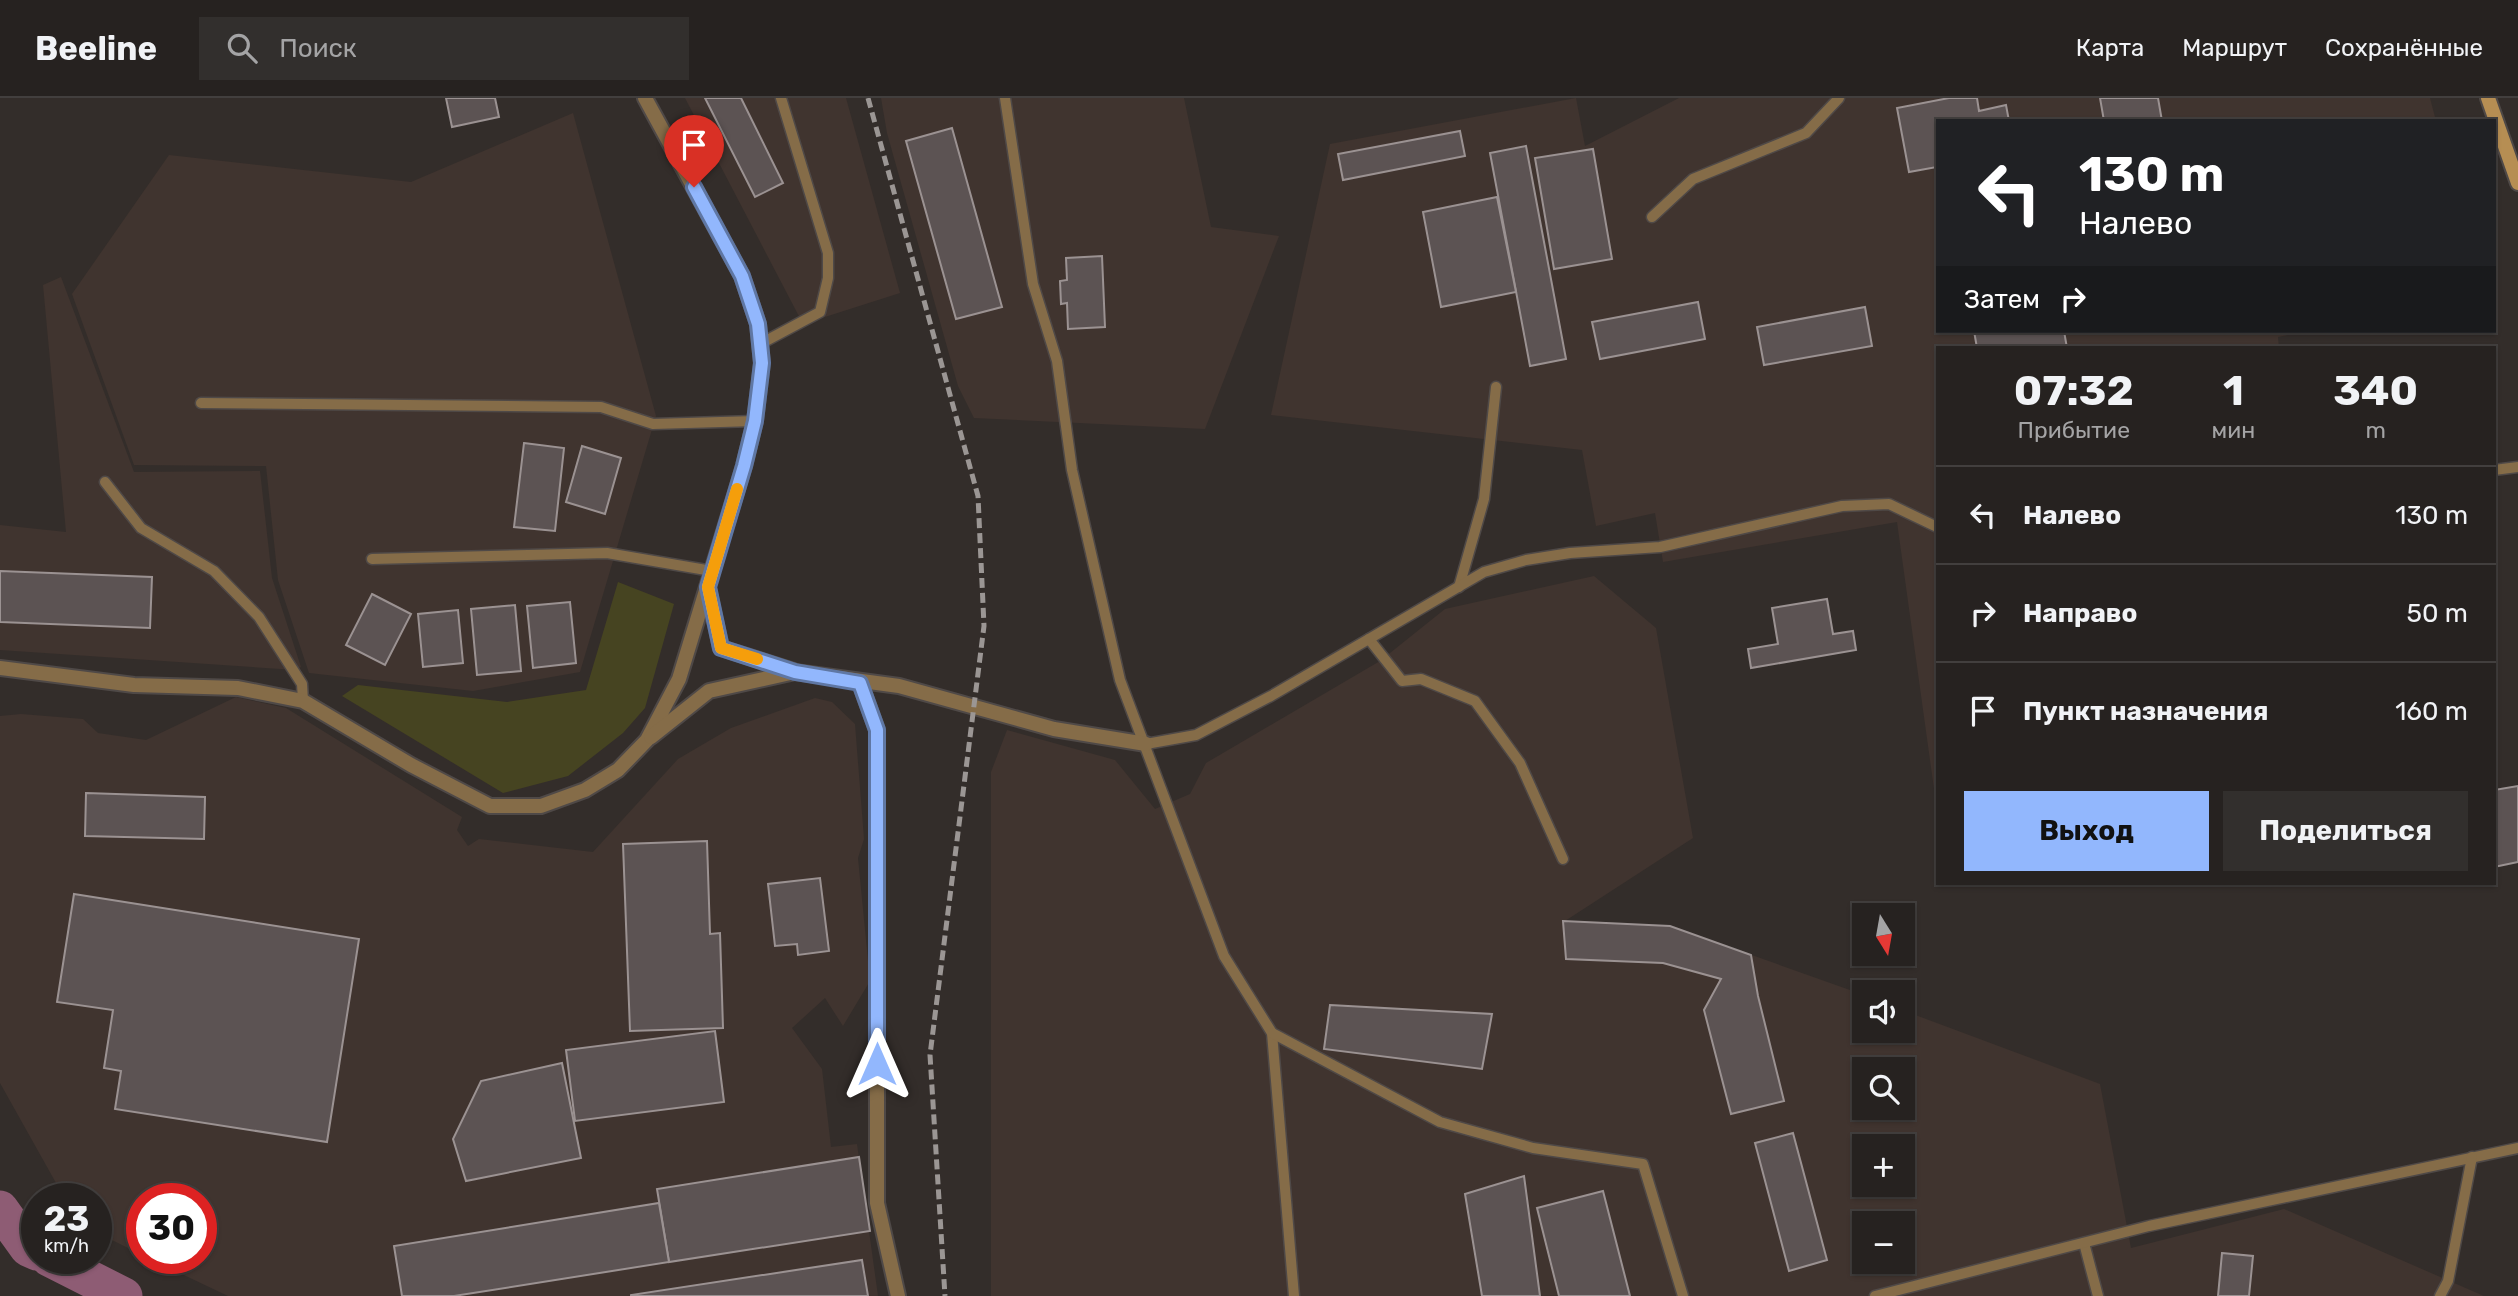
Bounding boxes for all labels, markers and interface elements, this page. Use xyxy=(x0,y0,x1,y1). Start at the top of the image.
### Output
search box xyxy=(199,17,689,80)
text: Beeline xyxy=(35,29,157,68)
icon: search xyxy=(223,29,261,67)
text: Поиск xyxy=(279,33,357,64)
text: Карта xyxy=(2076,34,2144,62)
text: Маршрут xyxy=(2182,34,2287,62)
text: Сохранённые xyxy=(2325,34,2483,62)
pin xyxy=(664,115,724,187)
icon: arrive xyxy=(675,126,713,164)
text: 130 m xyxy=(2079,145,2224,203)
icon: left xyxy=(1964,147,2055,238)
text: Налево xyxy=(2079,204,2192,242)
icon: right xyxy=(2054,280,2092,318)
text: Затем xyxy=(1964,284,2040,315)
text: 07:32 xyxy=(2014,366,2134,416)
text: 1 xyxy=(2223,366,2244,416)
text: 340 xyxy=(2333,366,2418,416)
text: Прибытие xyxy=(2018,416,2130,444)
text: мин xyxy=(2212,416,2255,444)
text: m xyxy=(2365,416,2386,444)
icon: left xyxy=(1964,496,2002,534)
text: Налево xyxy=(2023,500,2121,531)
text: 130 m xyxy=(2395,500,2468,531)
icon: right xyxy=(1964,594,2002,632)
text: Направо xyxy=(2023,598,2137,629)
text: 50 m xyxy=(2407,598,2468,629)
icon: arrive xyxy=(1964,692,2002,730)
text: Пункт назначения xyxy=(2023,696,2268,727)
text: 160 m xyxy=(2395,696,2468,727)
button: Выход xyxy=(1964,791,2209,871)
button: Поделиться xyxy=(2223,791,2468,871)
north arrow xyxy=(1852,903,1914,966)
map controls xyxy=(1852,903,1915,1274)
button: sound xyxy=(1852,980,1915,1043)
position arrow xyxy=(840,1027,914,1101)
button: search xyxy=(1852,1057,1915,1120)
button: + xyxy=(1852,1134,1915,1197)
speed limit sign: 30 xyxy=(126,1183,217,1274)
text: 23 xyxy=(44,1198,89,1240)
button: − xyxy=(1852,1211,1915,1274)
text: km/h xyxy=(44,1235,89,1257)

